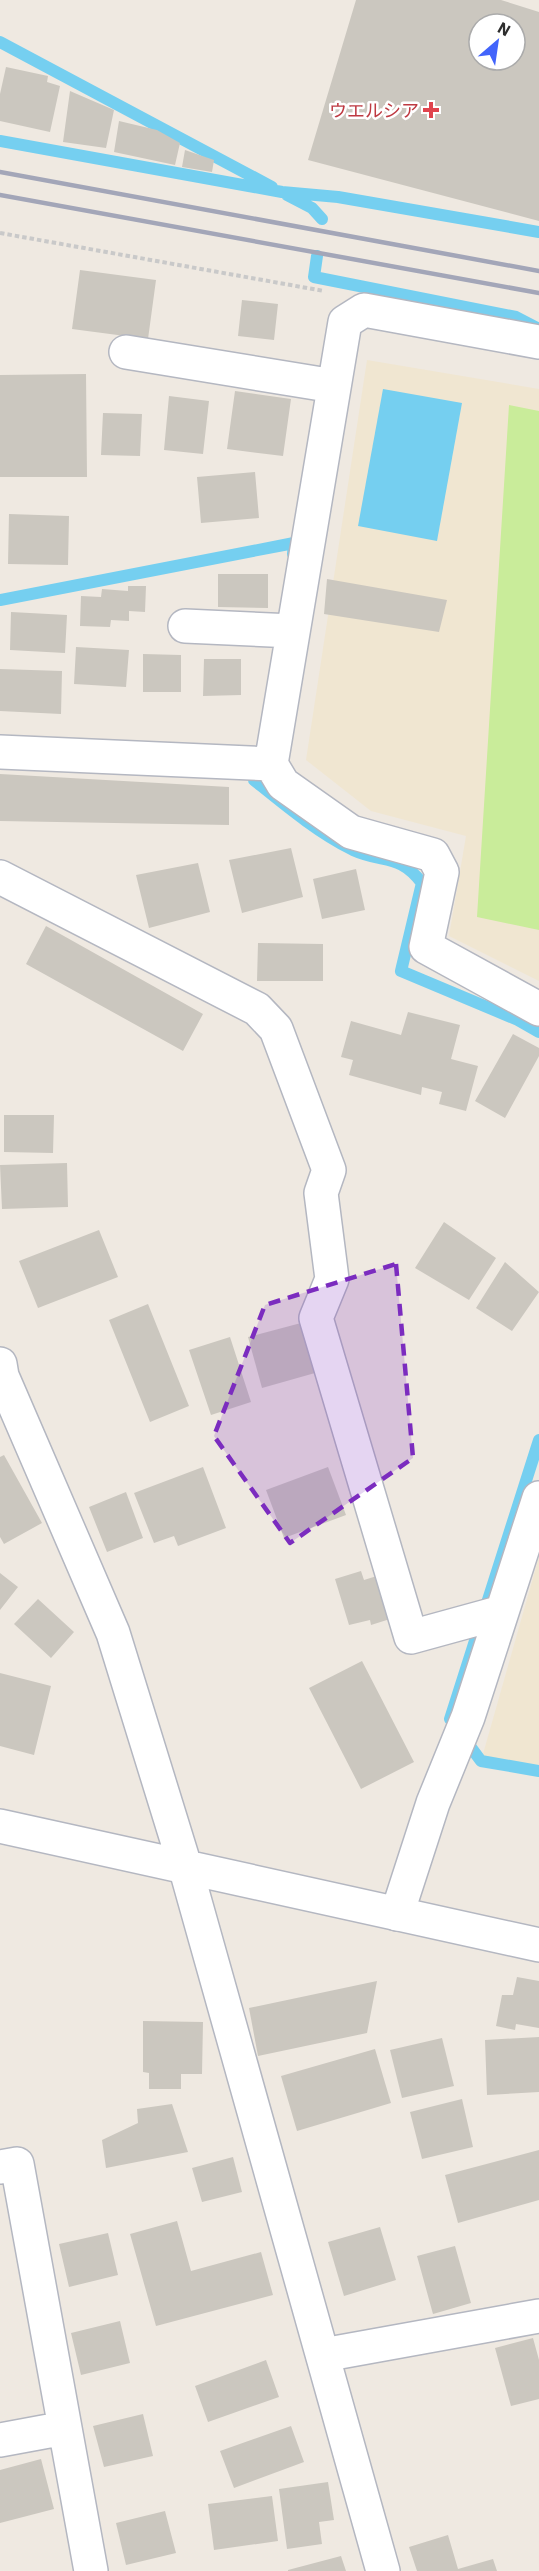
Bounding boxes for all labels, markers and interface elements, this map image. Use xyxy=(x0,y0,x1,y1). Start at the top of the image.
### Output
north arrow xyxy=(467,12,527,72)
text: N xyxy=(494,17,514,40)
place label: ウエルシア xyxy=(329,99,419,122)
marker: ウエルシア xyxy=(424,103,438,117)

